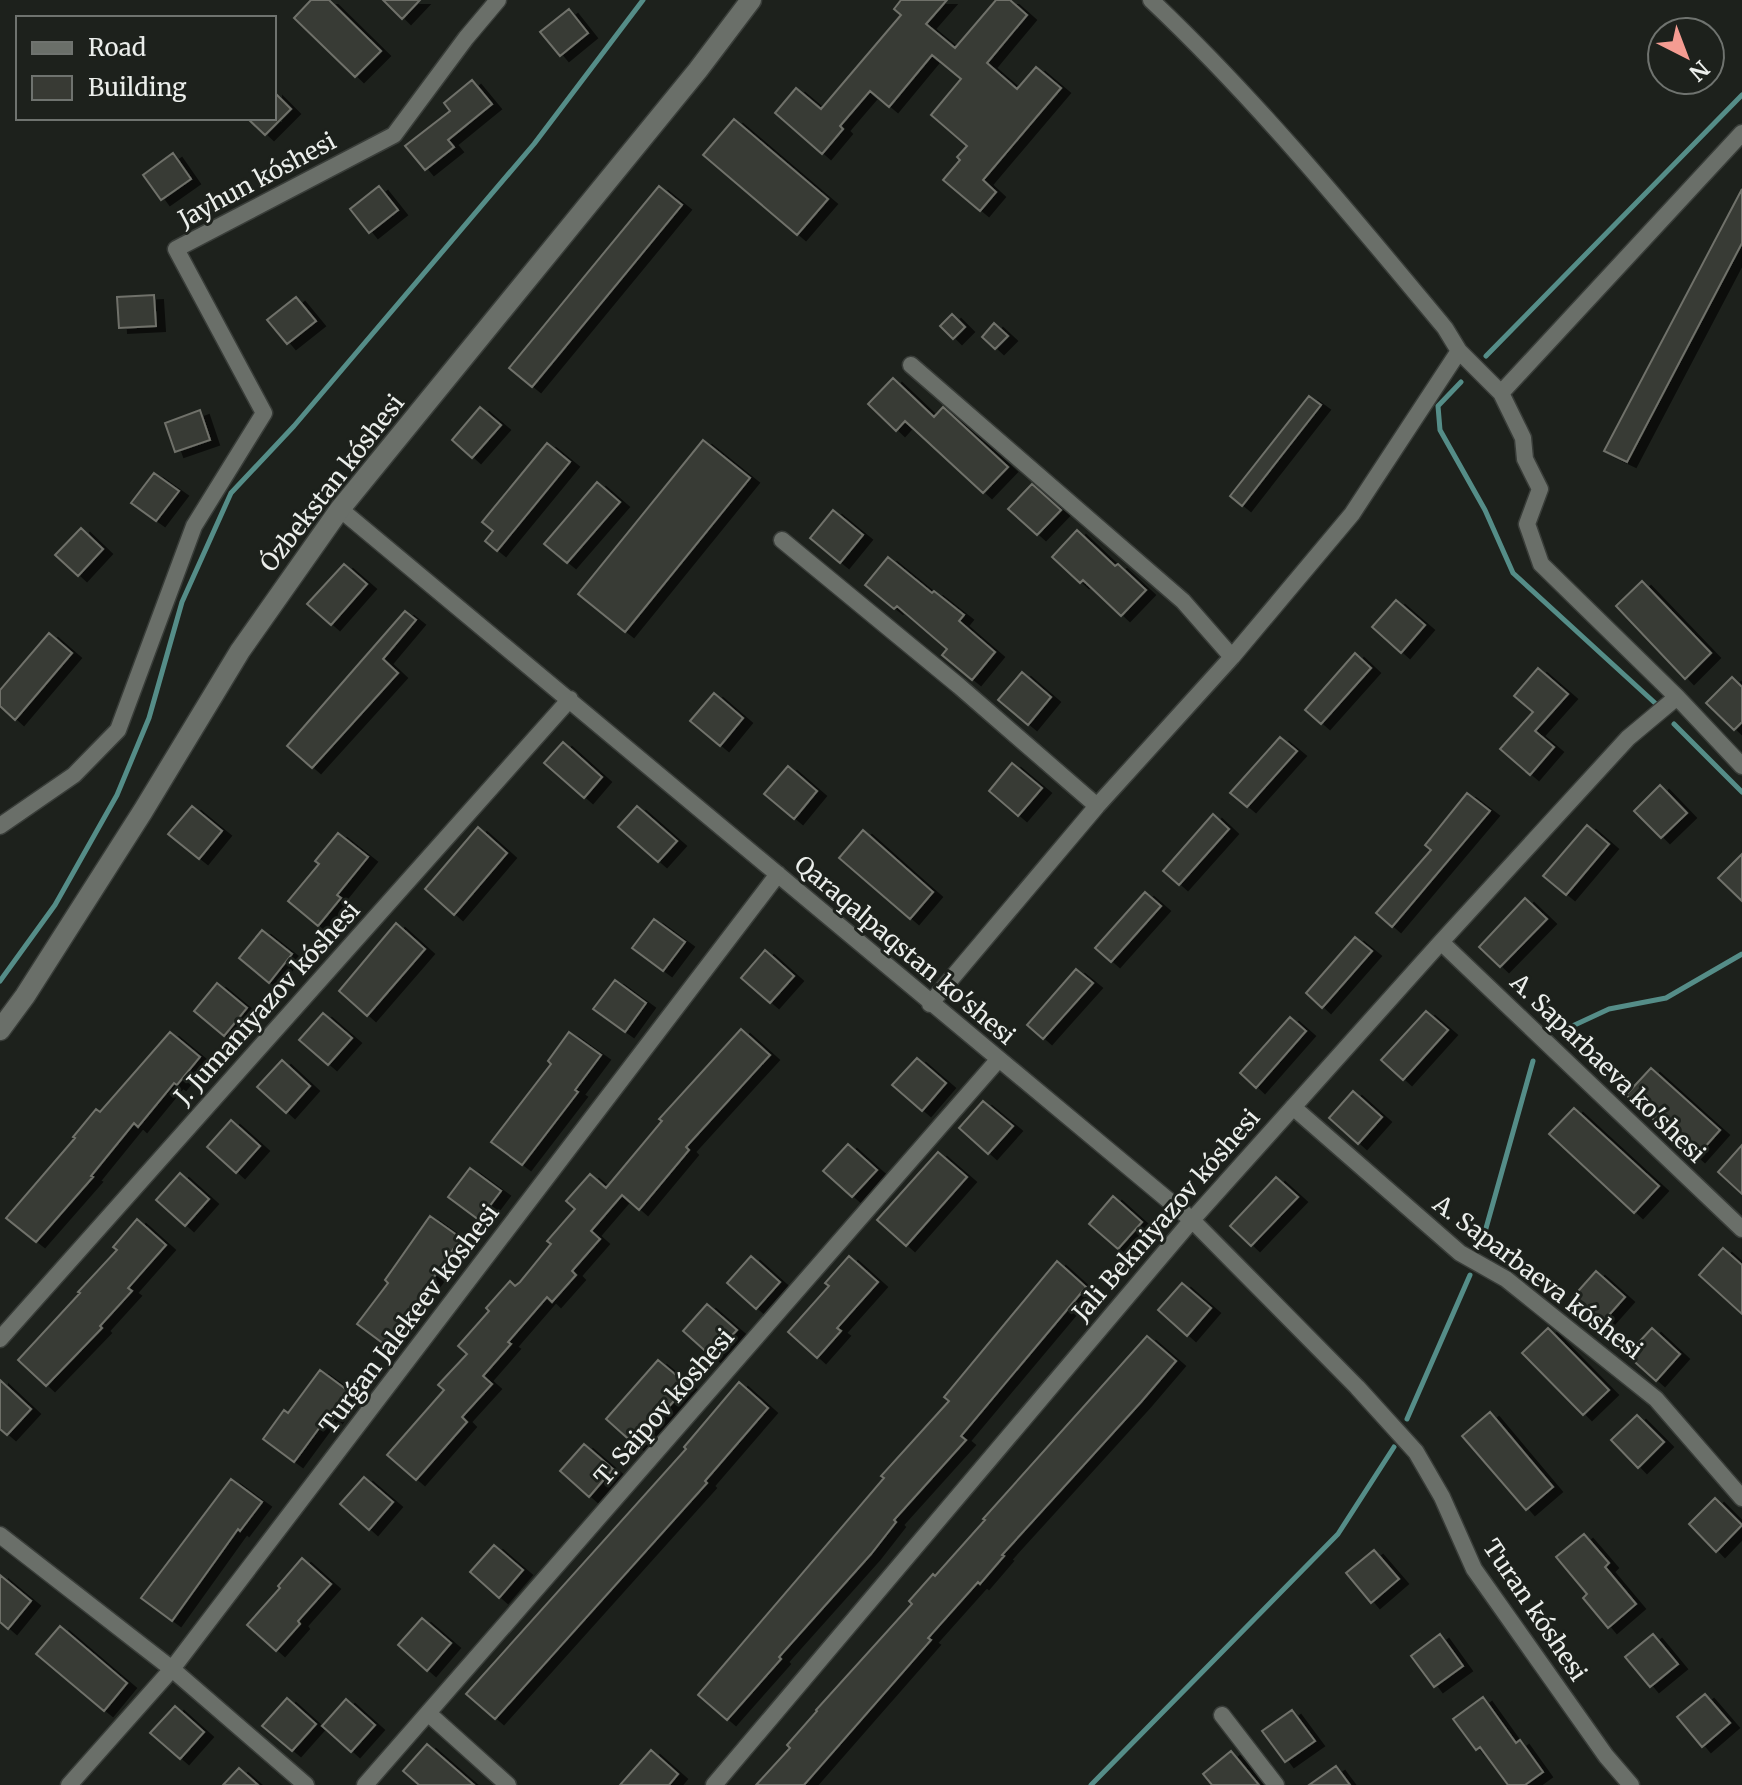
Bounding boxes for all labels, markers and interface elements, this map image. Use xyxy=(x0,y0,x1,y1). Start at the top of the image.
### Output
legend xyxy=(16,16,276,120)
north arrow xyxy=(1646,16,1726,96)
text: Road xyxy=(88,32,146,63)
text: N xyxy=(1683,55,1715,87)
text: Building xyxy=(88,72,187,103)
street label: Jayhun kóshesi xyxy=(172,125,341,235)
street label: Ózbekstan kóshesi xyxy=(253,388,411,578)
street label: Qaraqalpaqstan ko'shesi xyxy=(788,849,1022,1052)
street label: J. Jumaniyazov kóshesi xyxy=(167,895,367,1112)
street label: A. Saparbaeva ko'shesi xyxy=(1503,966,1712,1169)
street label: Jali Bekniyazov kóshesi xyxy=(1065,1103,1267,1328)
street label: A. Saparbaeva kóshesi xyxy=(1426,1187,1649,1366)
street label: Turǵan Jalekeev kóshesi xyxy=(313,1198,506,1440)
street label: T. Saipov kóshesi xyxy=(587,1322,741,1492)
street label: Turan kóshesi xyxy=(1476,1533,1594,1687)

